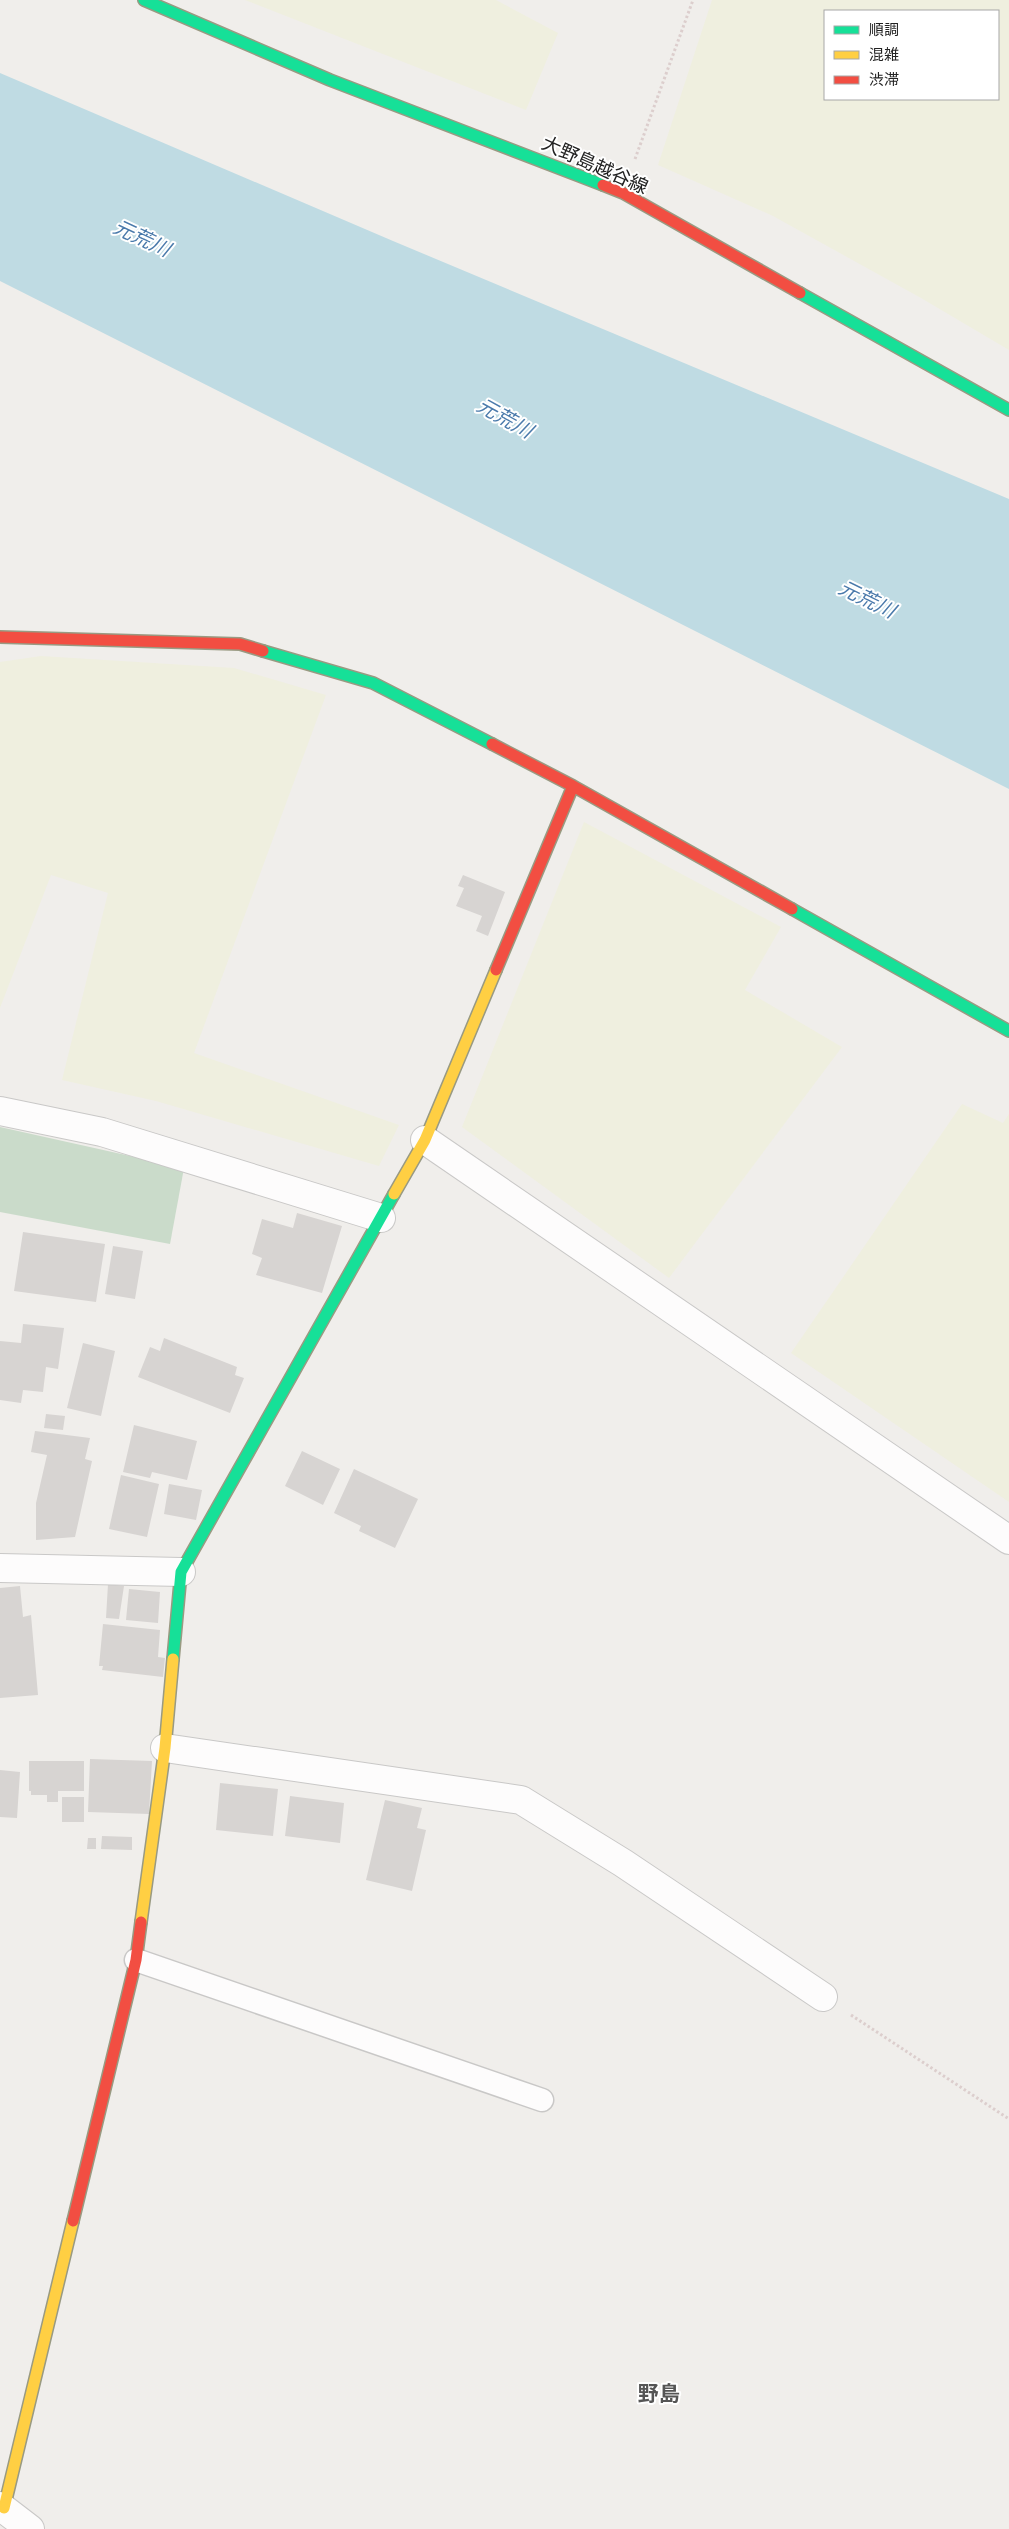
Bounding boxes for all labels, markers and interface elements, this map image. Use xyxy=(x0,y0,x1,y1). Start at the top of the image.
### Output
legend xyxy=(824,10,999,100)
text: 順調 xyxy=(869,20,899,39)
text: 混雑 xyxy=(869,45,899,64)
text: 渋滞 xyxy=(869,70,899,89)
street label: 大野島越谷線 xyxy=(538,130,652,200)
water label: 元荒川 xyxy=(109,214,176,263)
water label: 元荒川 xyxy=(472,392,539,445)
water label: 元荒川 xyxy=(834,574,901,625)
district label: 野島 xyxy=(638,2380,680,2407)

